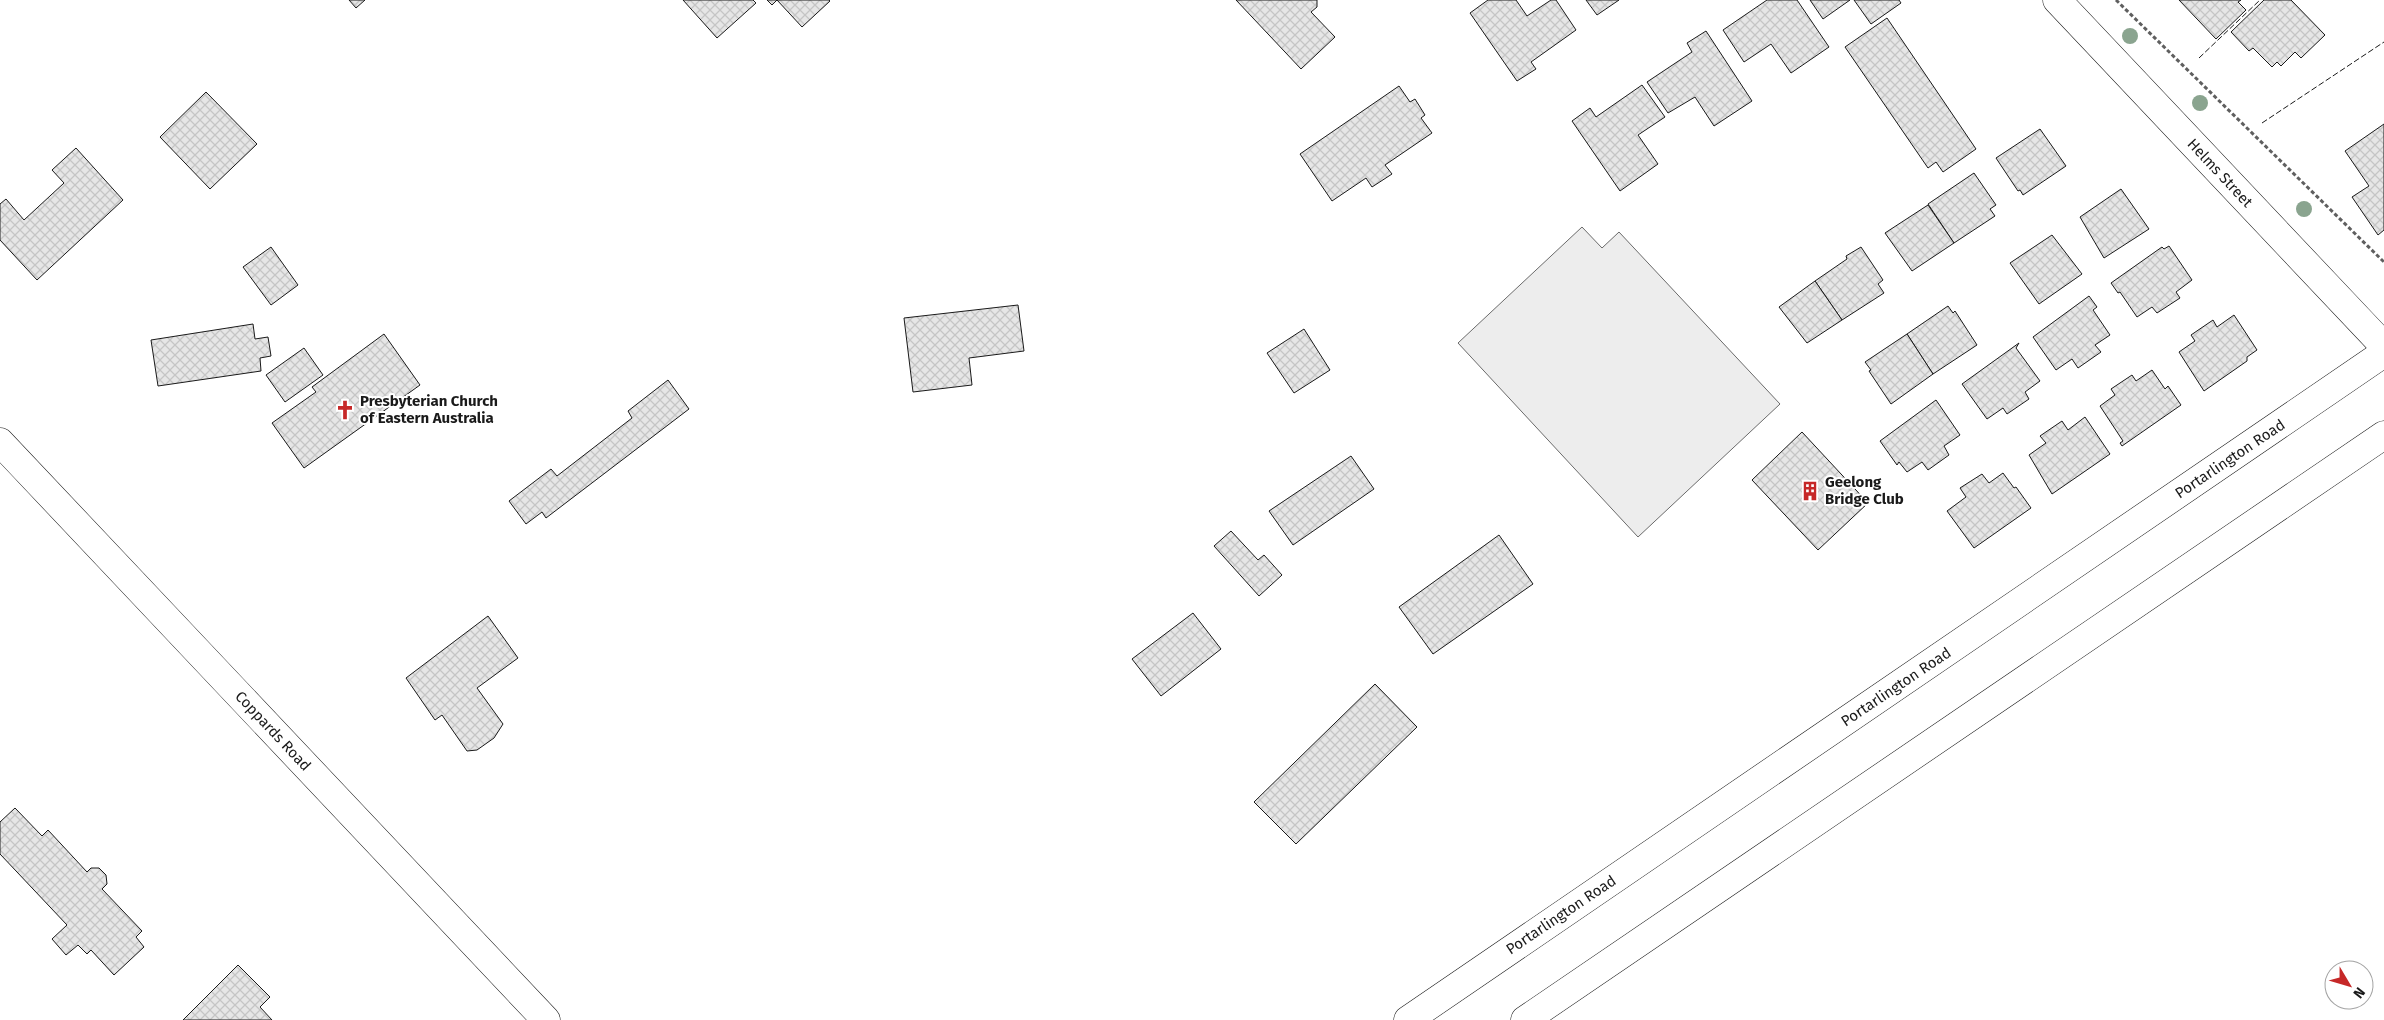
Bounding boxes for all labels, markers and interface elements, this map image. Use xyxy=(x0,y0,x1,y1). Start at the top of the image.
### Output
street label: Helms Street xyxy=(2184,135,2257,211)
place label: Presbyterian Church of Eastern Australia xyxy=(360,392,498,427)
church icon: Presbyterian Church of Eastern Australia xyxy=(334,399,356,421)
street label: Portarlington Road xyxy=(2172,416,2288,502)
place label: Geelong Bridge Club xyxy=(1825,473,1904,508)
building icon: Geelong Bridge Club xyxy=(1799,480,1821,502)
street label: Portarlington Road xyxy=(1838,644,1954,730)
street label: Coppards Road xyxy=(231,687,315,775)
street label: Portarlington Road xyxy=(1503,872,1619,958)
north arrow xyxy=(2324,960,2374,1010)
text: N xyxy=(2349,984,2368,1002)

